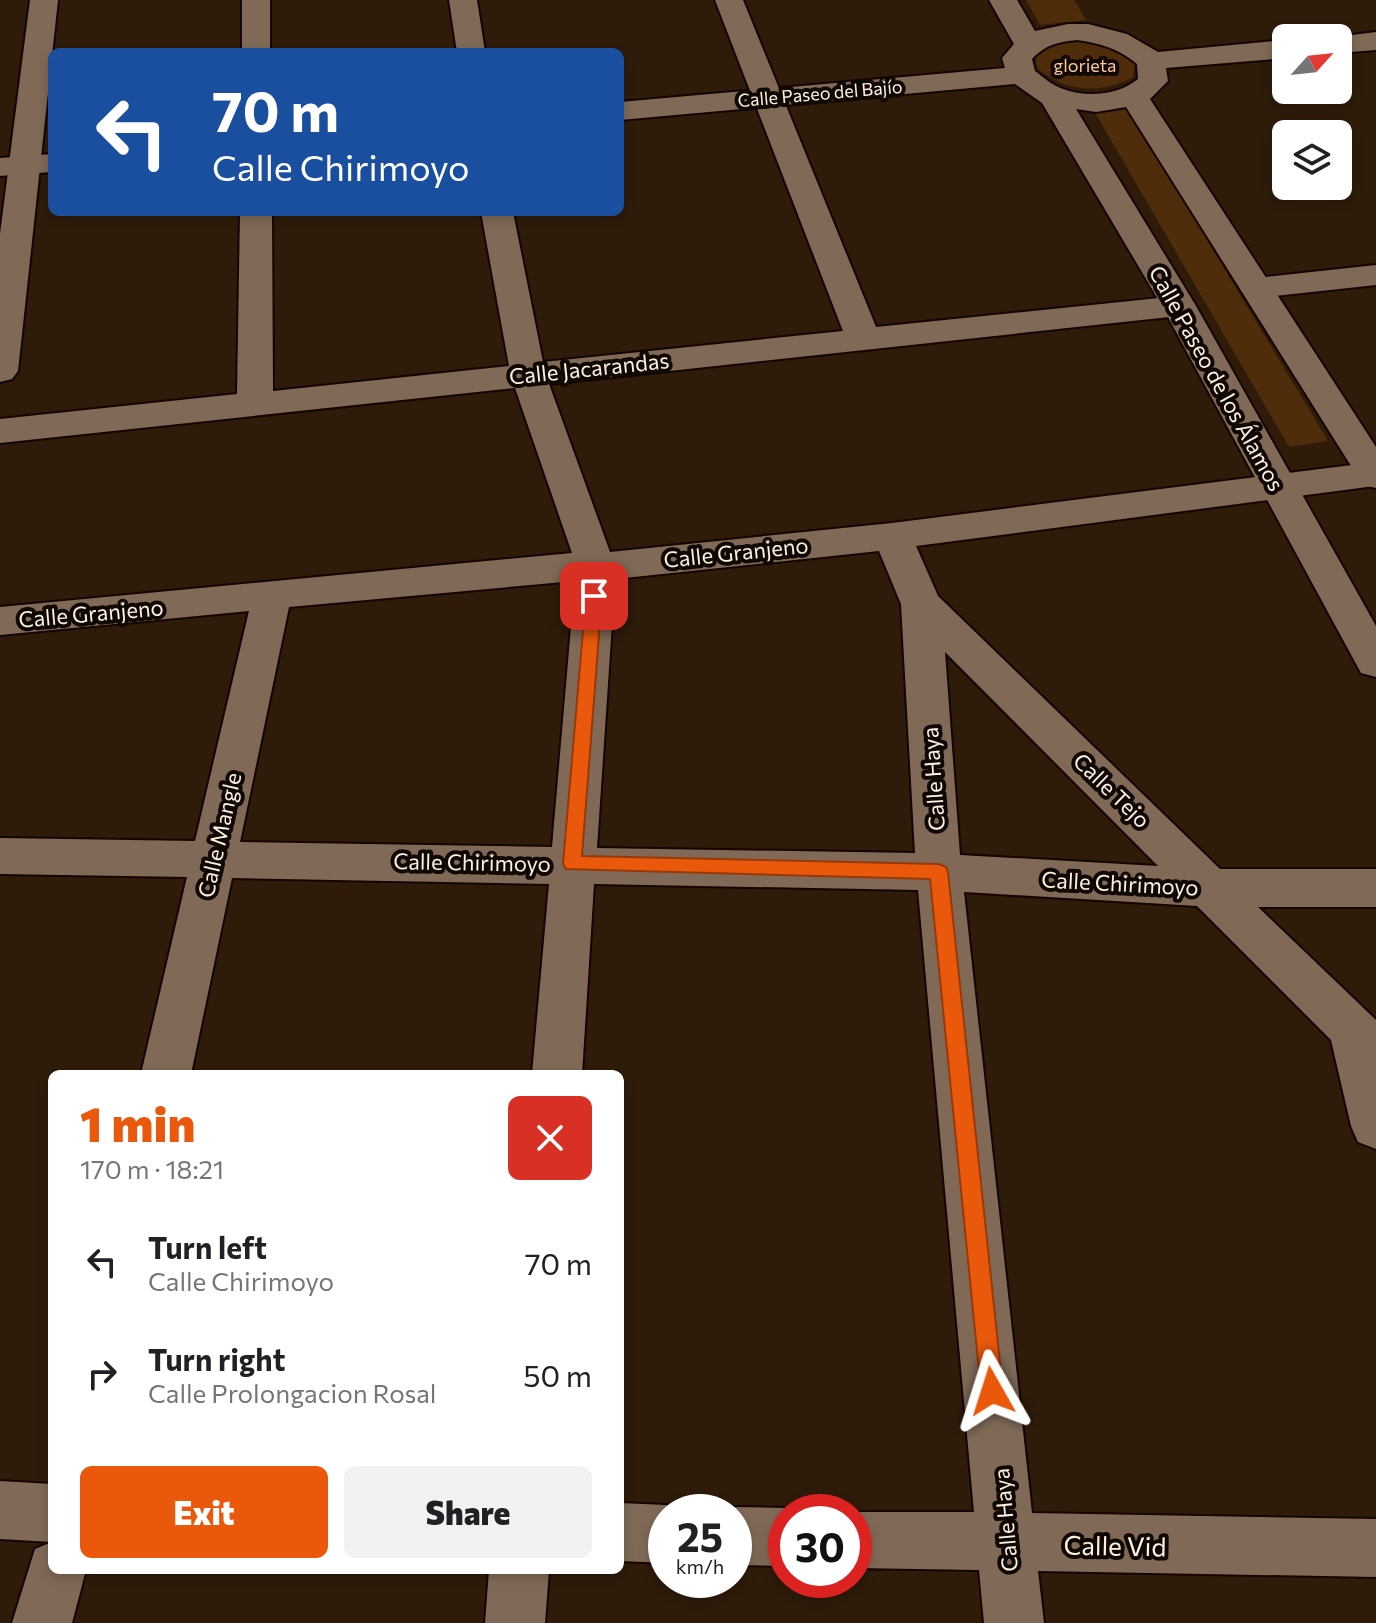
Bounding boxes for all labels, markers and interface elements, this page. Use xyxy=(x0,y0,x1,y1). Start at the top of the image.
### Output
north arrow xyxy=(1272,24,1352,104)
map controls xyxy=(1272,24,1352,200)
park label: glorieta xyxy=(1053,54,1117,76)
text: 70 m xyxy=(212,75,339,144)
street label: Calle Paseo del Bajío xyxy=(737,75,903,111)
icon: left xyxy=(80,80,184,184)
button: layers xyxy=(1272,120,1352,200)
text: Calle Chirimoyo xyxy=(212,144,470,188)
street label: Calle Paseo de los Álamos xyxy=(1144,261,1290,495)
street label: Calle Jacarandas xyxy=(508,346,670,390)
street label: Calle Granjeno xyxy=(662,531,810,573)
pin xyxy=(560,562,628,630)
icon: arrive xyxy=(572,574,616,618)
street label: Calle Granjeno xyxy=(17,593,165,633)
street label: Calle Haya xyxy=(916,726,950,832)
street label: Calle Tejo xyxy=(1068,747,1156,833)
street label: Calle Mangle xyxy=(191,770,247,900)
street label: Calle Chirimoyo xyxy=(393,847,551,877)
street label: Calle Chirimoyo xyxy=(1041,865,1199,901)
text: 1 min xyxy=(80,1093,195,1152)
button: close xyxy=(508,1096,592,1180)
text: 170 m · 18:21 xyxy=(80,1153,224,1184)
text: Turn left xyxy=(148,1228,267,1265)
icon: left xyxy=(80,1240,124,1284)
text: 70 m xyxy=(525,1244,592,1281)
text: Calle Chirimoyo xyxy=(148,1265,334,1296)
text: Turn right xyxy=(148,1340,285,1377)
position arrow xyxy=(950,1349,1034,1433)
icon: right xyxy=(80,1352,124,1396)
text: 50 m xyxy=(523,1356,592,1393)
text: Calle Prolongacion Rosal xyxy=(148,1377,436,1408)
button: Exit xyxy=(80,1466,328,1558)
button: Share xyxy=(344,1466,592,1558)
street label: Calle Haya xyxy=(987,1467,1023,1573)
speed limit sign: 30 xyxy=(768,1494,872,1598)
text: 25 xyxy=(677,1511,723,1560)
street label: Calle Vid xyxy=(1063,1529,1167,1561)
text: km/h xyxy=(676,1554,724,1578)

